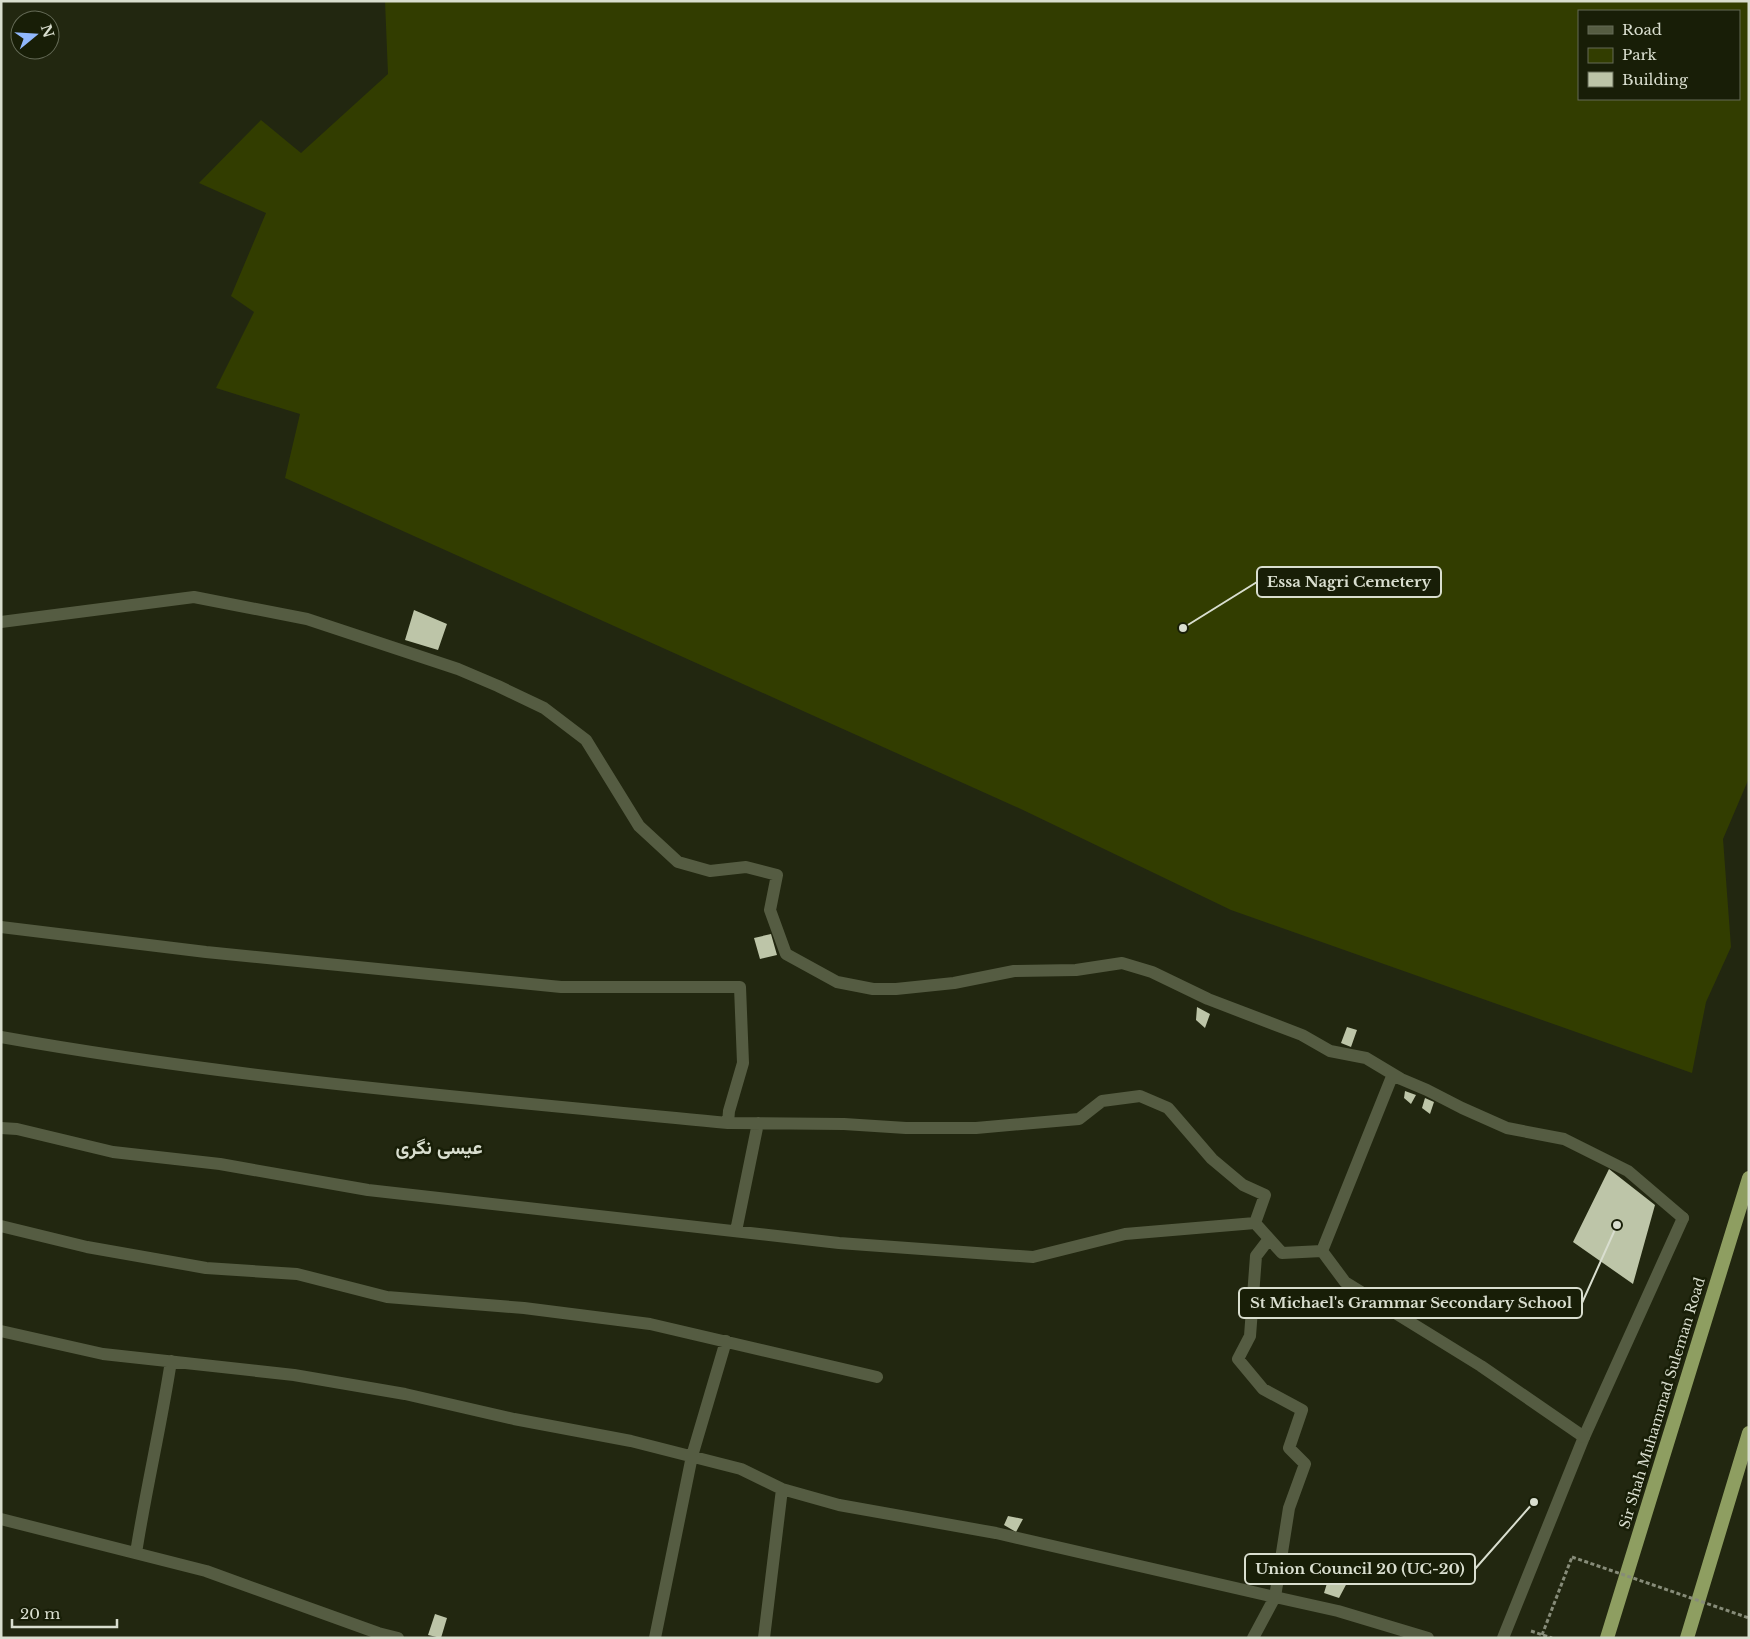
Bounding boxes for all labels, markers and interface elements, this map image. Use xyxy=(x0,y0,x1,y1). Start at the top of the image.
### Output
north arrow xyxy=(10,10,60,60)
legend xyxy=(1578,10,1740,100)
text: Road xyxy=(1622,20,1662,39)
text: N xyxy=(37,22,58,40)
text: Park xyxy=(1622,45,1658,64)
text: Building xyxy=(1622,70,1689,89)
callout: Essa Nagri Cemetery xyxy=(1257,567,1441,597)
text: Essa Nagri Cemetery xyxy=(1267,572,1432,591)
district label: عیسی نگری xyxy=(395,1136,483,1160)
street label: Sir Shah Muhammad Suleman Road xyxy=(1615,1275,1709,1531)
callout: St Michael's Grammar Secondary School xyxy=(1239,1288,1582,1318)
text: St Michael's Grammar Secondary School xyxy=(1250,1293,1573,1312)
callout: Union Council 20 (UC-20) xyxy=(1245,1554,1475,1584)
text: Union Council 20 (UC-20) xyxy=(1255,1559,1465,1578)
scale bar xyxy=(12,1596,118,1628)
text: 20 m xyxy=(20,1604,60,1623)

